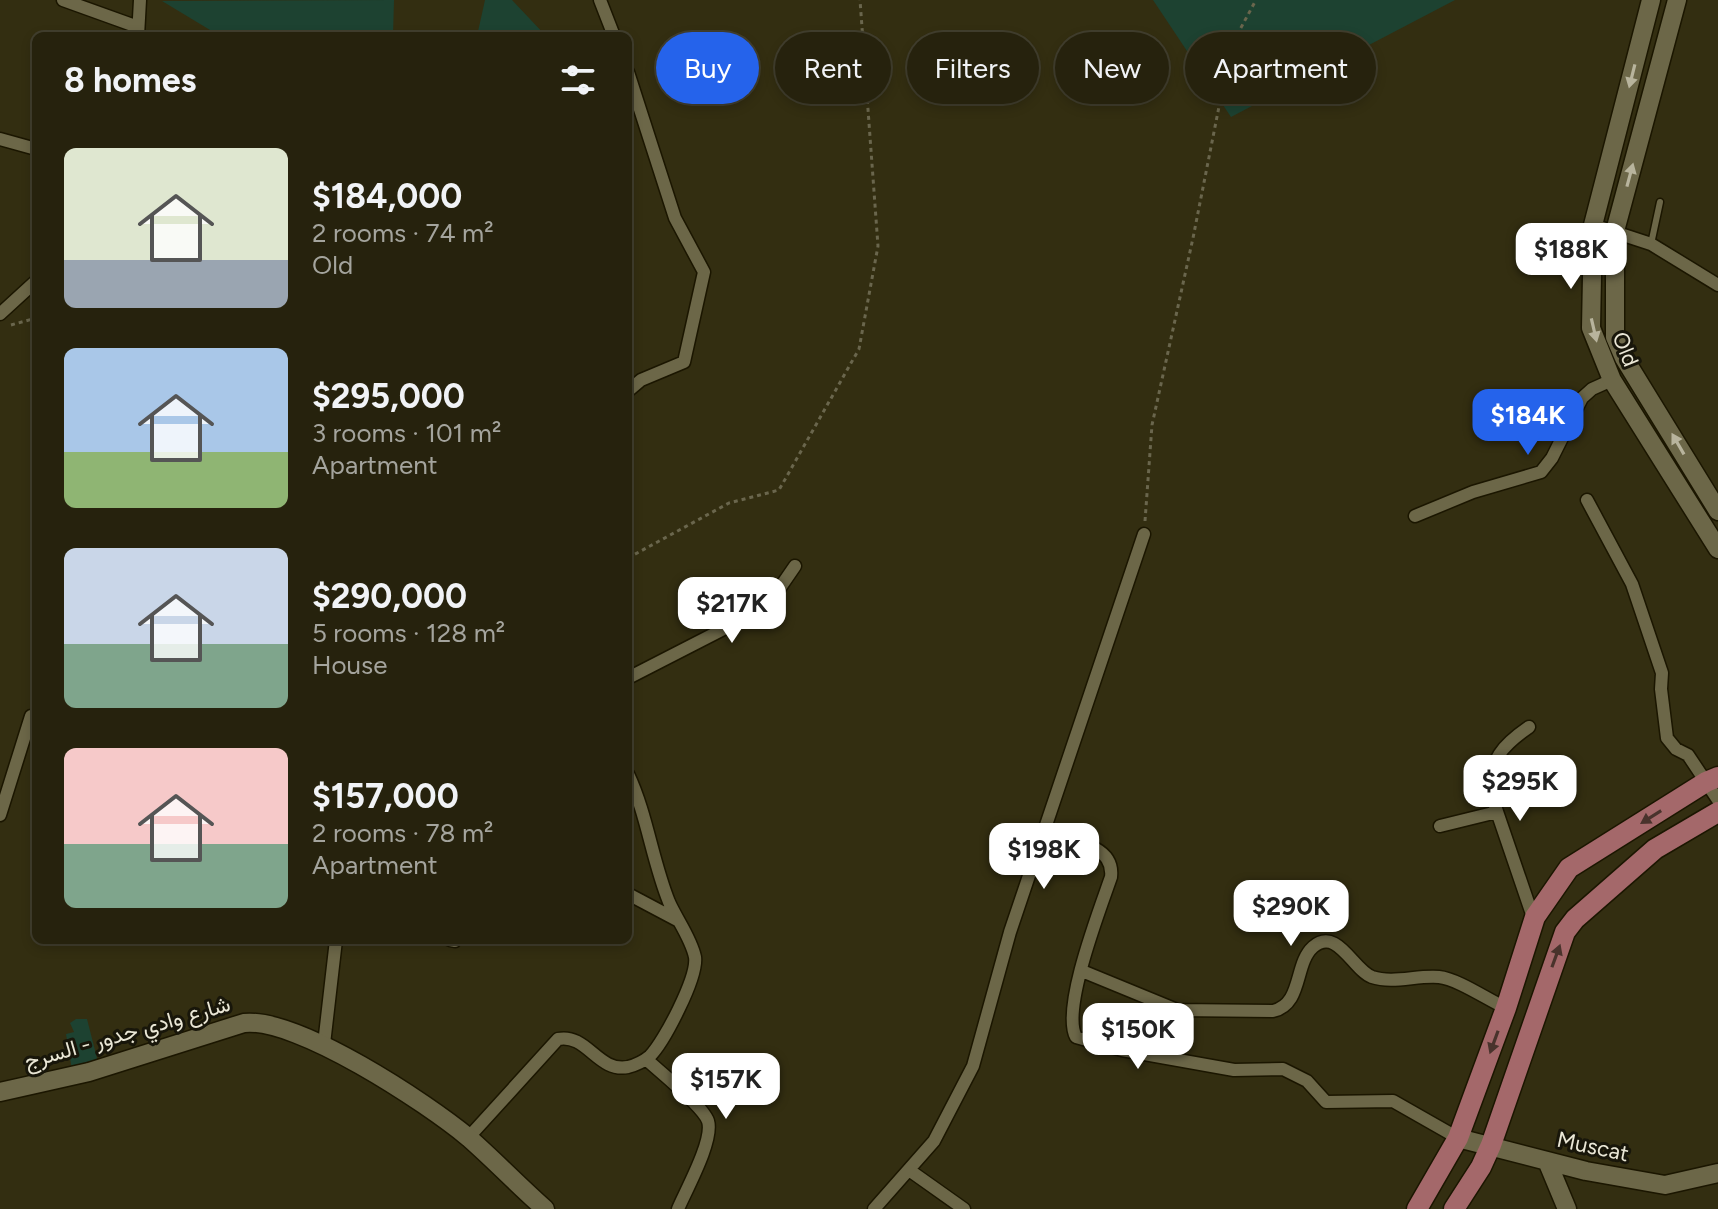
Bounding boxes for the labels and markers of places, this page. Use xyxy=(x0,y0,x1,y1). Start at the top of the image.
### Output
pin: $188K xyxy=(1515,223,1627,291)
pin: $184K xyxy=(1472,389,1584,457)
pin: $217K xyxy=(676,577,788,645)
pin: $295K xyxy=(1464,755,1576,823)
pin: $198K xyxy=(988,823,1100,891)
pin: $290K xyxy=(1235,880,1347,948)
pin: $150K xyxy=(1082,1003,1194,1071)
pin: $157K xyxy=(670,1053,782,1121)

